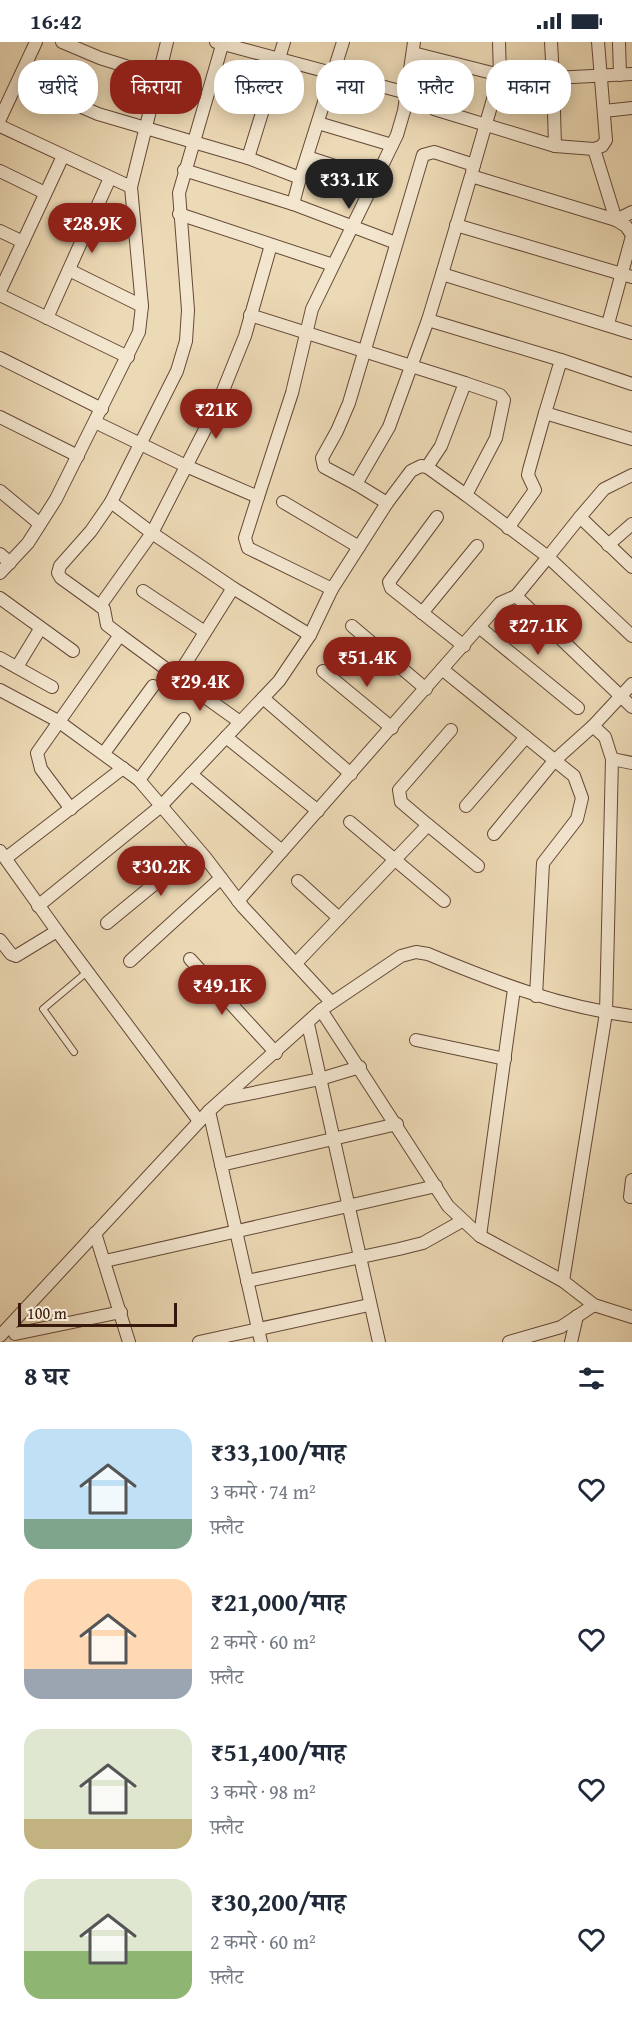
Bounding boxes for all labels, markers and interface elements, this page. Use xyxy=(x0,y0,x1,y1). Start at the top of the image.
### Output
text: 16:42 xyxy=(30,5,82,37)
chip: खरीदें xyxy=(18,60,98,114)
chip: किराया xyxy=(110,60,202,114)
chip: फ़िल्टर xyxy=(214,60,304,114)
chip: नया xyxy=(316,60,385,114)
chip: फ़्लैट xyxy=(397,60,474,114)
chip: मकान xyxy=(486,60,571,114)
pin: ₹33.1K xyxy=(300,159,398,210)
text: ₹33.1K xyxy=(319,164,379,193)
pin: ₹28.9K xyxy=(43,203,141,254)
text: ₹28.9K xyxy=(62,208,122,237)
pin: ₹21K xyxy=(180,389,252,440)
text: ₹21K xyxy=(194,394,238,423)
pin: ₹27.1K xyxy=(489,605,587,656)
text: ₹27.1K xyxy=(508,610,568,639)
pin: ₹51.4K xyxy=(318,637,416,688)
text: ₹51.4K xyxy=(337,642,397,671)
pin: ₹29.4K xyxy=(151,661,249,712)
text: ₹29.4K xyxy=(170,666,230,695)
pin: ₹30.2K xyxy=(112,846,210,897)
text: ₹30.2K xyxy=(131,851,191,880)
pin: ₹49.1K xyxy=(173,965,271,1016)
text: ₹49.1K xyxy=(192,970,252,999)
scale bar xyxy=(18,1300,177,1328)
text: 100 m xyxy=(27,1301,67,1325)
text: 8 घर xyxy=(24,1356,69,1395)
icon: filters xyxy=(575,1362,608,1395)
text: ₹33,100/माह xyxy=(210,1432,346,1471)
icon: home xyxy=(72,1453,144,1525)
icon: heart xyxy=(575,1473,608,1506)
text: 3 कमरे · 74 m² xyxy=(210,1477,316,1506)
text: फ़्लैट xyxy=(210,1512,243,1541)
text: ₹21,000/माह xyxy=(210,1582,346,1621)
icon: home xyxy=(72,1603,144,1675)
icon: heart xyxy=(575,1623,608,1656)
text: 2 कमरे · 60 m² xyxy=(210,1627,316,1656)
text: फ़्लैट xyxy=(210,1662,243,1691)
text: ₹51,400/माह xyxy=(210,1732,346,1771)
icon: home xyxy=(72,1753,144,1825)
icon: heart xyxy=(575,1773,608,1806)
text: 3 कमरे · 98 m² xyxy=(210,1777,316,1806)
text: फ़्लैट xyxy=(210,1812,243,1841)
text: ₹30,200/माह xyxy=(210,1882,346,1921)
icon: home xyxy=(72,1903,144,1975)
icon: heart xyxy=(575,1923,608,1956)
text: 2 कमरे · 60 m² xyxy=(210,1927,316,1956)
text: फ़्लैट xyxy=(210,1962,243,1991)

